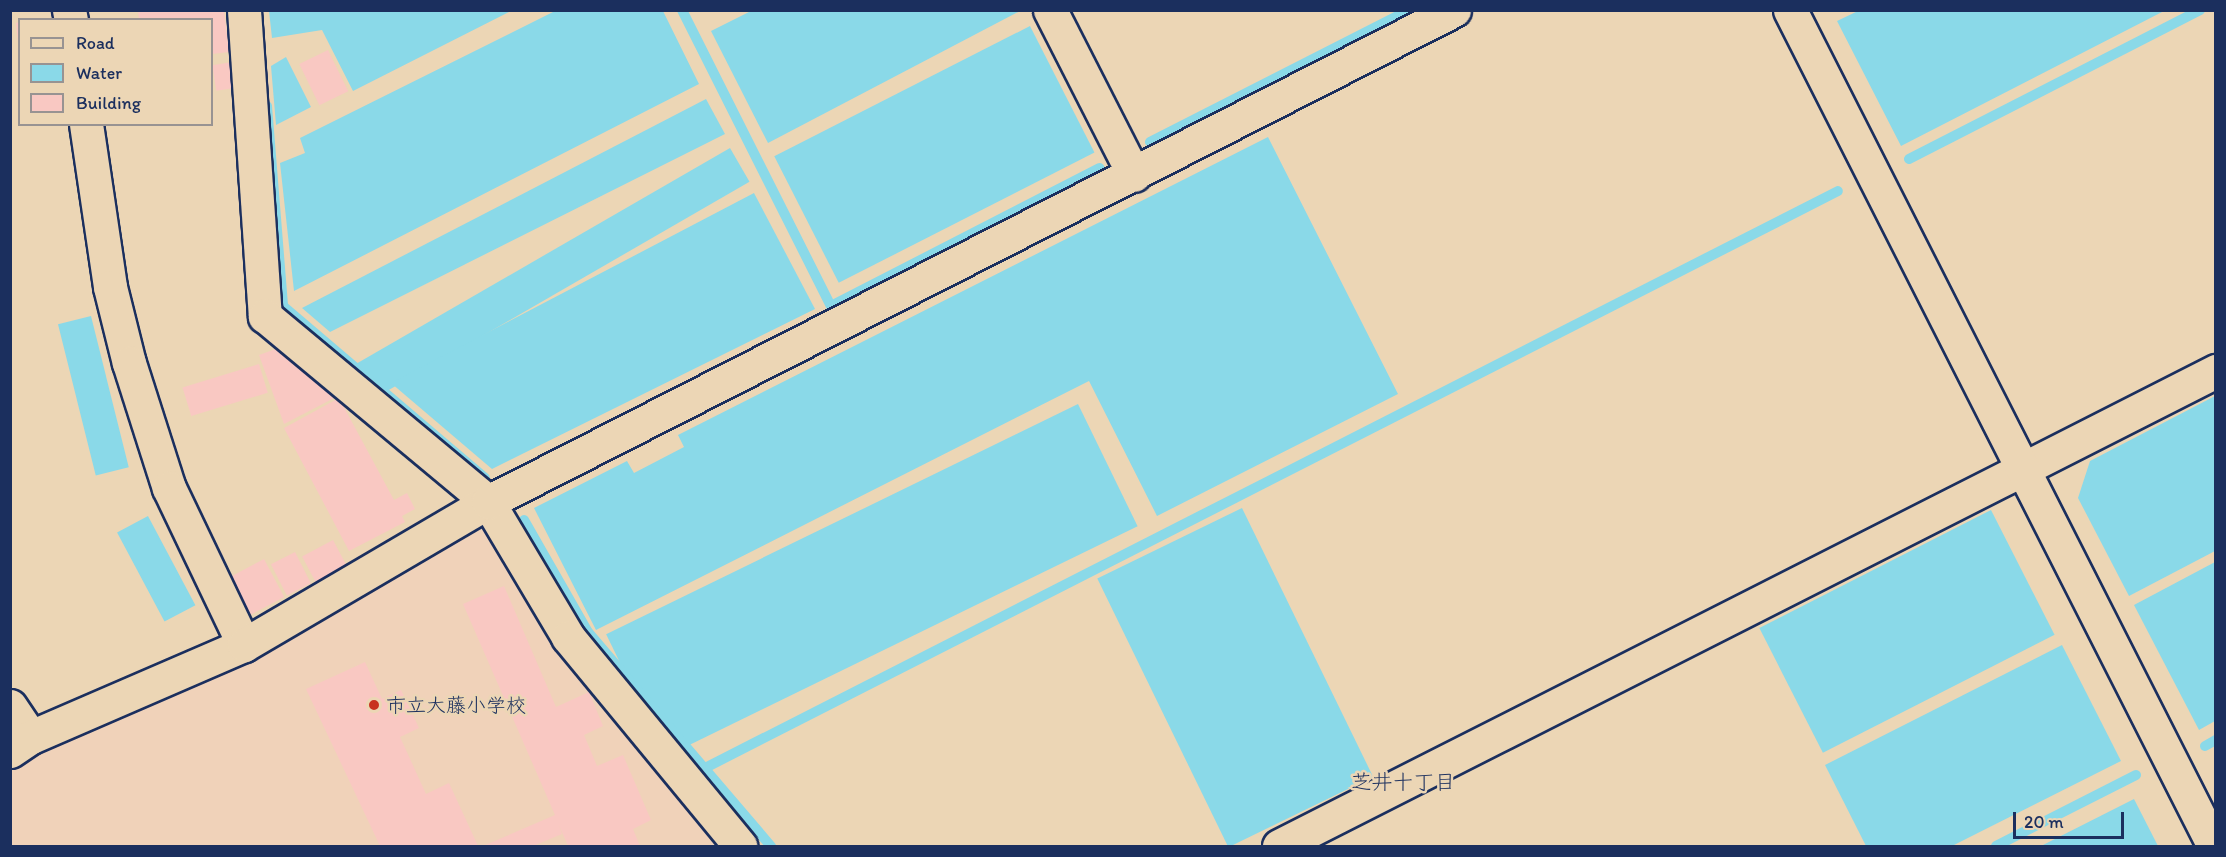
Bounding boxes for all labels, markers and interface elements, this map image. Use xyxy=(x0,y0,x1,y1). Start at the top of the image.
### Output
legend xyxy=(18,18,213,126)
text: Road xyxy=(76,32,115,54)
text: Water xyxy=(76,62,122,84)
text: Building xyxy=(76,92,141,114)
place label: 市立大藤小学校 xyxy=(386,693,526,717)
marker: 市立大藤小学校 xyxy=(367,698,381,712)
district label: 芝井十丁目 xyxy=(1351,769,1455,795)
scale bar xyxy=(2016,800,2127,838)
text: 20 m xyxy=(2024,811,2064,833)

